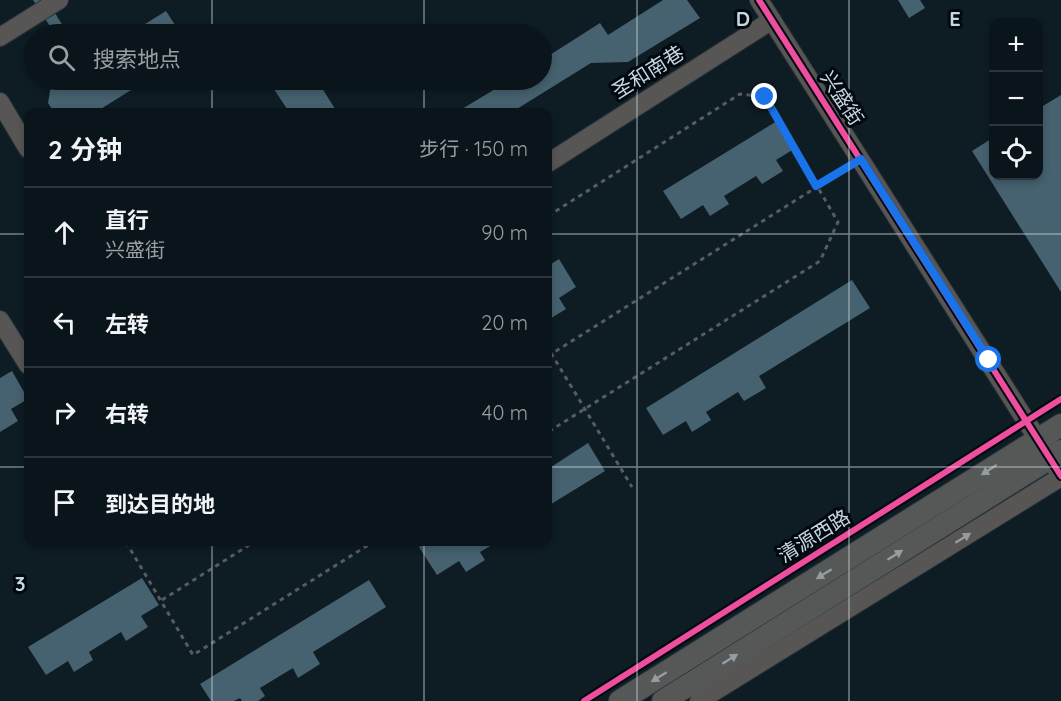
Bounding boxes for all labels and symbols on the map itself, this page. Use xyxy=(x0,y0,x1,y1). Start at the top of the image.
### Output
text: D xyxy=(736,6,750,31)
text: E xyxy=(949,6,961,31)
street label: 圣和南巷 xyxy=(607,40,688,103)
street label: 兴盛街 xyxy=(816,66,869,130)
route end xyxy=(751,83,777,109)
route start xyxy=(975,346,1001,372)
one-way arrow xyxy=(981,464,997,475)
street label: 清源西路 xyxy=(773,504,854,567)
one-way arrow xyxy=(955,532,971,543)
one-way arrow xyxy=(887,550,903,561)
one-way arrow xyxy=(816,569,832,580)
text: 3 xyxy=(15,571,25,596)
one-way arrow xyxy=(722,653,738,664)
one-way arrow xyxy=(651,672,667,683)

